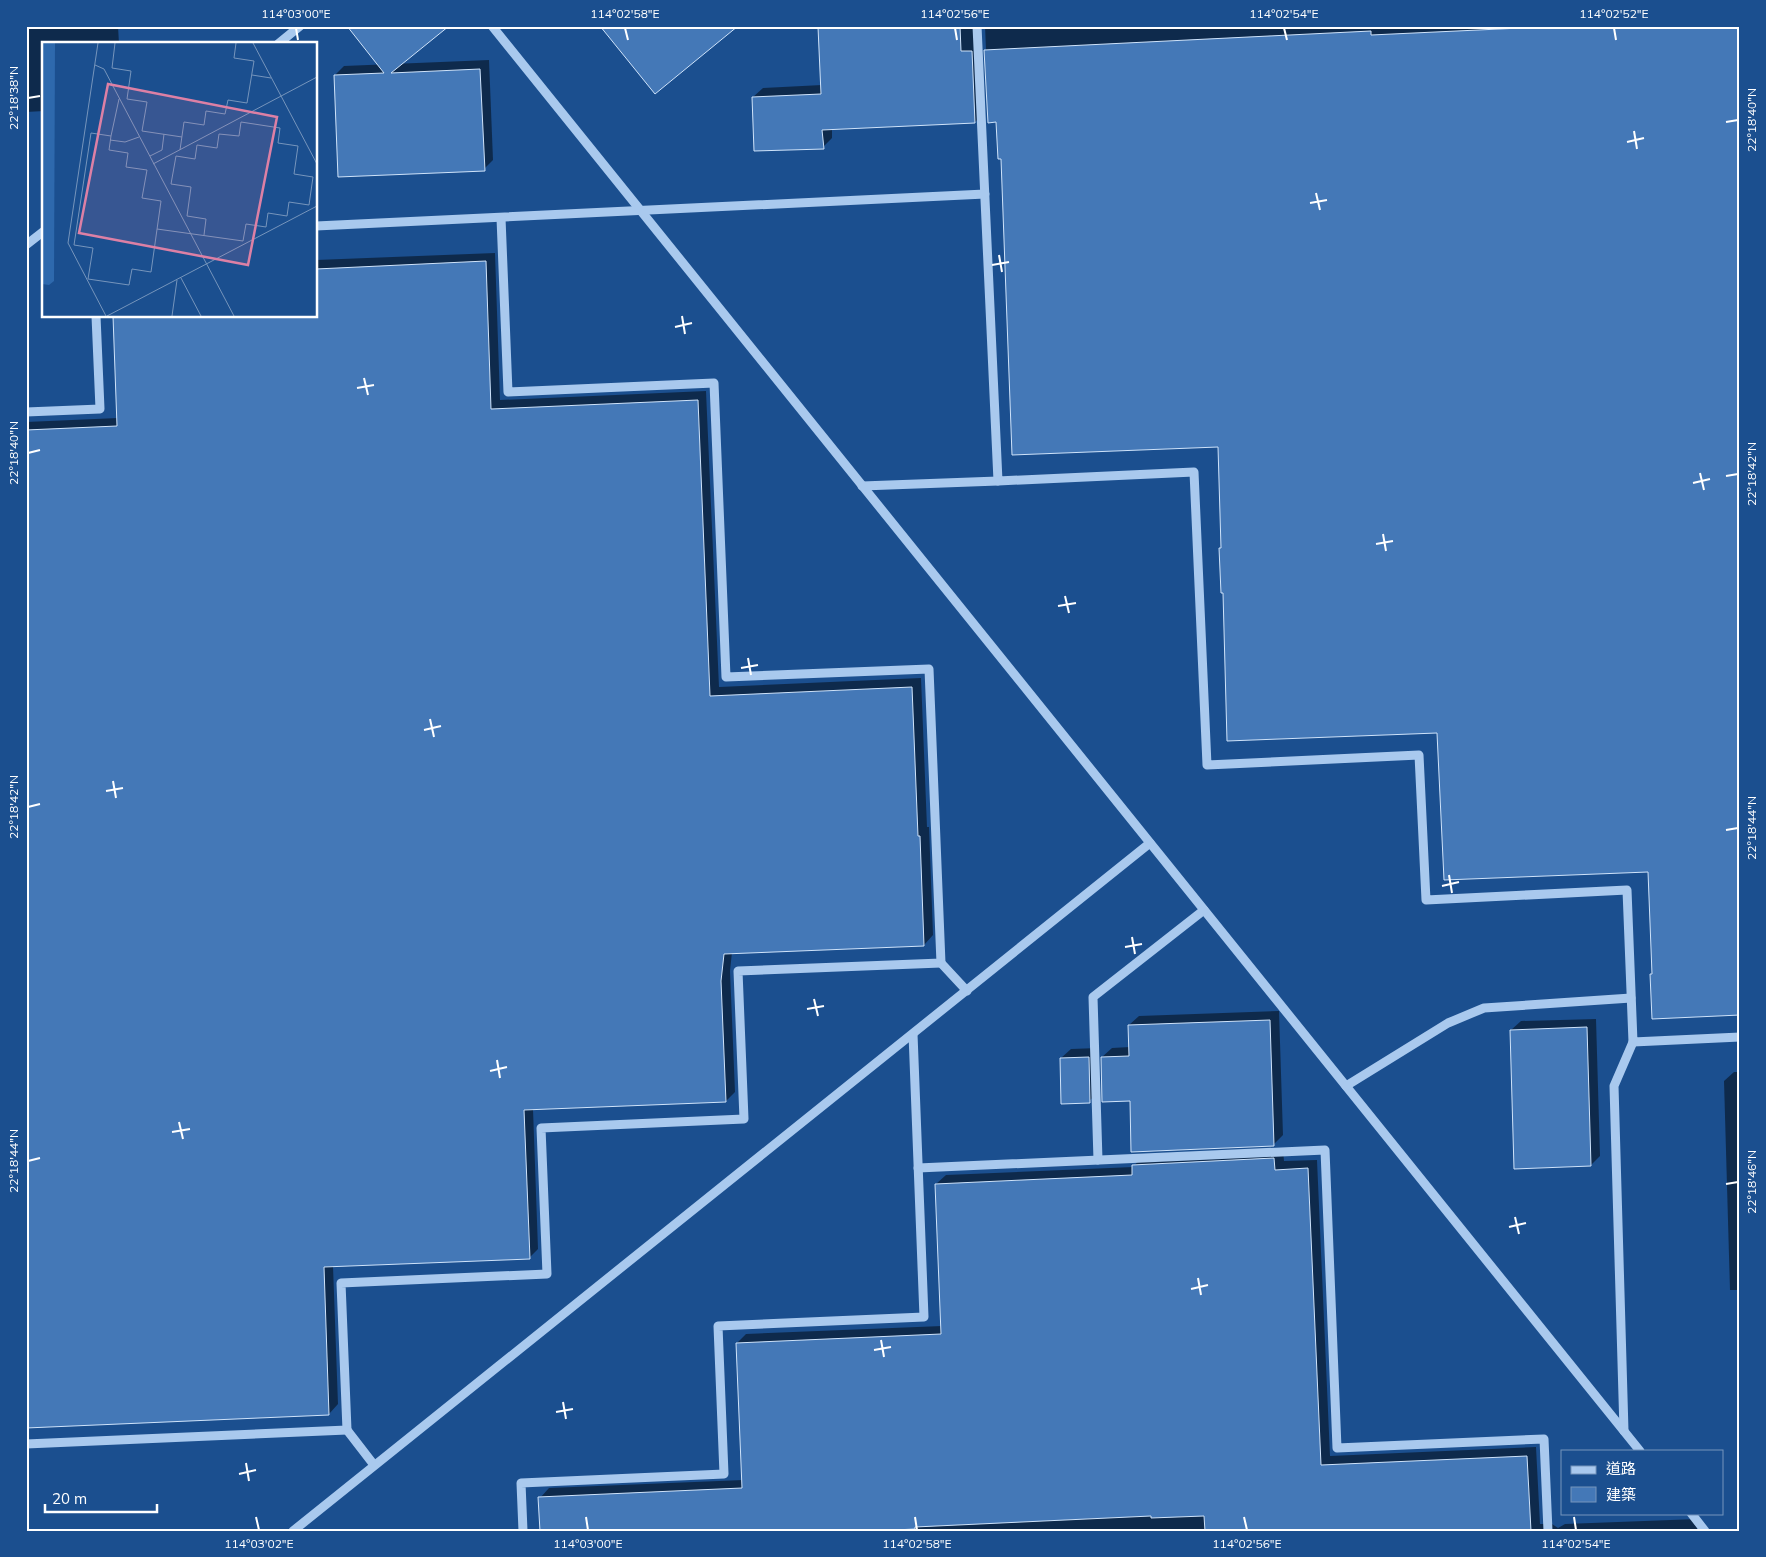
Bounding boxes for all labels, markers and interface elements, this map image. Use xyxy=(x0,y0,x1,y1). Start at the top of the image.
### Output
text: 114°03'00"E xyxy=(261,6,331,21)
text: 114°02'58"E xyxy=(590,6,660,21)
text: 114°02'56"E xyxy=(920,6,990,21)
text: 114°02'54"E xyxy=(1249,6,1319,21)
text: 114°02'52"E xyxy=(1579,6,1649,21)
inset map xyxy=(42,42,318,318)
text: 22°18'38"N xyxy=(6,66,21,130)
text: 22°18'40"N xyxy=(1744,88,1759,152)
text: 22°18'40"N xyxy=(6,421,21,485)
text: 22°18'42"N xyxy=(1744,442,1759,506)
text: 22°18'42"N xyxy=(6,775,21,839)
text: 22°18'44"N xyxy=(1744,796,1759,860)
text: 22°18'44"N xyxy=(6,1129,21,1193)
text: 22°18'46"N xyxy=(1744,1150,1759,1214)
legend xyxy=(1561,1450,1724,1514)
text: 道路 xyxy=(1606,1459,1636,1478)
scale bar xyxy=(45,1482,158,1514)
text: 建築 xyxy=(1606,1485,1636,1504)
text: 20 m xyxy=(52,1489,87,1508)
text: 114°03'02"E xyxy=(224,1536,294,1551)
text: 114°03'00"E xyxy=(553,1536,623,1551)
text: 114°02'58"E xyxy=(882,1536,952,1551)
text: 114°02'56"E xyxy=(1212,1536,1282,1551)
text: 114°02'54"E xyxy=(1541,1536,1611,1551)

